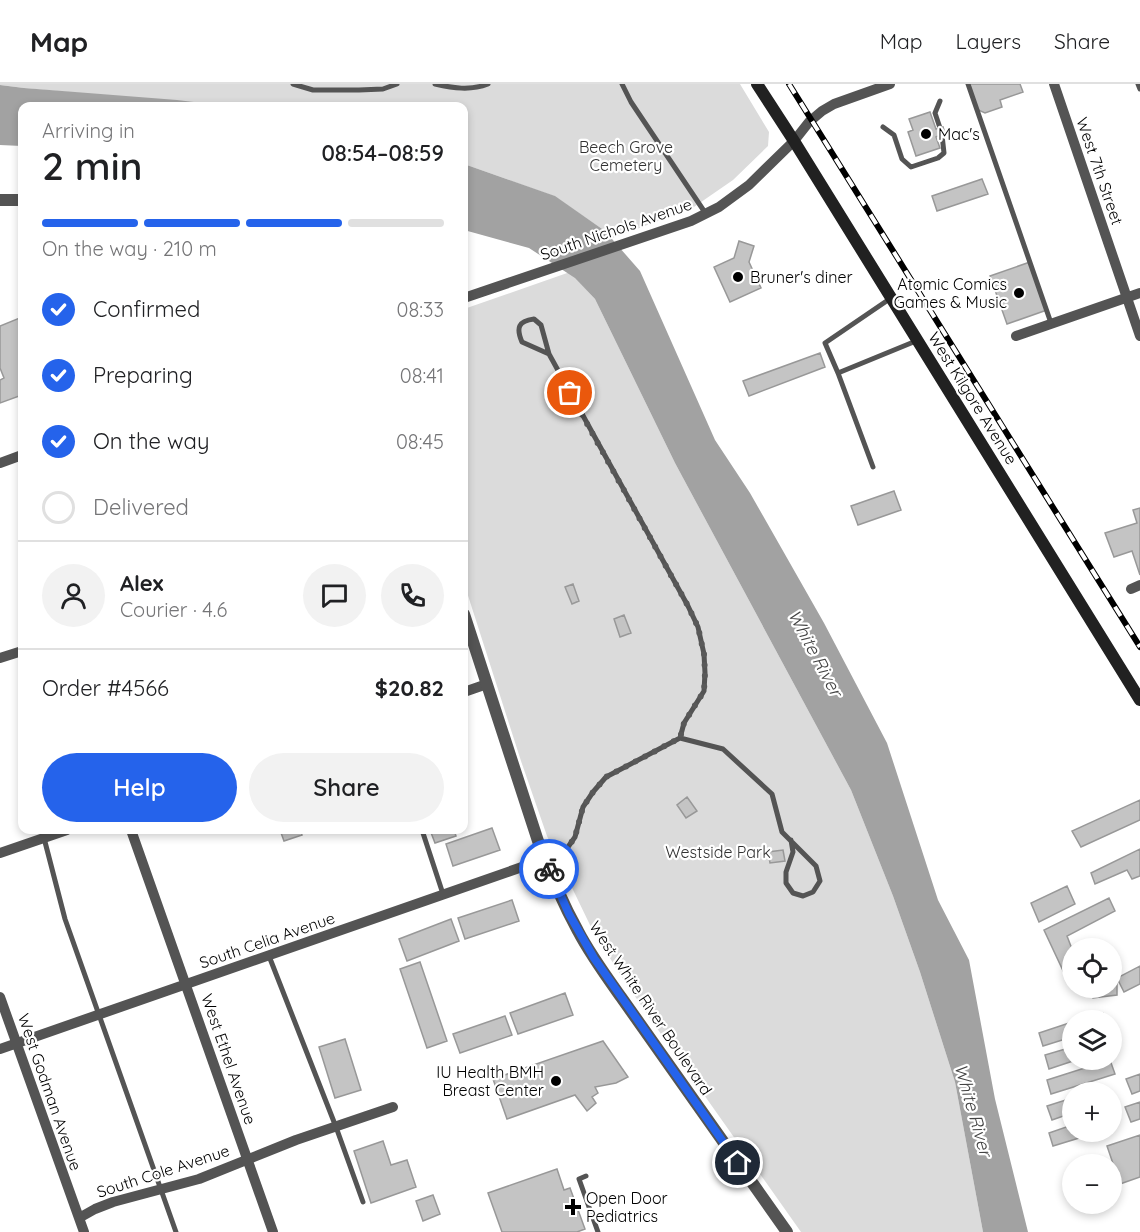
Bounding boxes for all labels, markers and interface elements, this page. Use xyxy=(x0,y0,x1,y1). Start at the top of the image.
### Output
text: Map xyxy=(30,24,88,59)
text: Map xyxy=(880,28,923,54)
text: Layers xyxy=(956,28,1021,54)
text: Share xyxy=(1054,28,1110,54)
street label: West 7th Street xyxy=(1072,115,1128,227)
text: Arriving in xyxy=(42,118,135,143)
place label: Mac's xyxy=(938,124,980,144)
marker: Mac's xyxy=(919,127,933,141)
park label: Beech Grove Cemetery xyxy=(579,137,673,175)
text: 08:54–08:59 xyxy=(321,139,444,167)
text: 2 min xyxy=(42,141,143,190)
street label: South Nichols Avenue xyxy=(538,194,694,264)
text: On the way · 210 m xyxy=(42,236,217,261)
place label: Bruner's diner xyxy=(750,267,853,287)
marker: Bruner's diner xyxy=(731,270,745,284)
place label: Atomic Comics Games & Music xyxy=(894,274,1007,312)
marker: Atomic Comics Games & Music xyxy=(1012,286,1026,300)
icon: check xyxy=(42,293,75,326)
text: Confirmed xyxy=(93,295,200,323)
text: 08:33 xyxy=(397,297,444,322)
street label: West Kilgore Avenue xyxy=(924,328,1022,468)
icon: check xyxy=(42,359,75,392)
text: Preparing xyxy=(93,361,193,389)
text: 08:41 xyxy=(400,363,444,388)
pin xyxy=(544,367,595,418)
icon: bag xyxy=(553,376,586,409)
icon: check xyxy=(42,425,75,458)
text: On the way xyxy=(93,427,209,455)
text: 08:45 xyxy=(396,429,444,454)
text: Delivered xyxy=(93,493,189,521)
button: person xyxy=(42,564,105,627)
button: chat xyxy=(303,564,366,627)
button: phone xyxy=(381,564,444,627)
text: Alex xyxy=(120,569,163,597)
text: Courier · 4.6 xyxy=(120,597,227,622)
water label: White River xyxy=(783,605,849,702)
text: Order #4566 xyxy=(42,674,169,702)
text: $20.82 xyxy=(375,674,444,702)
button: Help xyxy=(42,753,237,822)
button: Share xyxy=(249,753,444,822)
courier xyxy=(519,839,579,899)
park label: Westside Park xyxy=(665,842,771,862)
icon: bike xyxy=(533,853,566,886)
street label: South Celia Avenue xyxy=(197,907,337,973)
street label: West White River Boulevard xyxy=(585,917,717,1099)
map controls xyxy=(1062,938,1122,1214)
button: locate xyxy=(1062,938,1122,998)
street label: West Ethel Avenue xyxy=(197,991,261,1127)
button: layers xyxy=(1062,1010,1122,1070)
street label: West Godman Avenue xyxy=(14,1011,86,1173)
water label: White River xyxy=(949,1061,998,1161)
place label: IU Health BMH Breast Center xyxy=(436,1062,544,1100)
marker: IU Health BMH Breast Center xyxy=(549,1074,563,1088)
button: + xyxy=(1062,1082,1122,1142)
pin xyxy=(712,1137,763,1188)
street label: South Cole Avenue xyxy=(94,1140,232,1202)
icon: home xyxy=(721,1146,754,1179)
button: − xyxy=(1062,1154,1122,1214)
place label: Open Door Pediatrics xyxy=(586,1188,668,1226)
marker: Open Door Pediatrics xyxy=(564,1198,582,1216)

